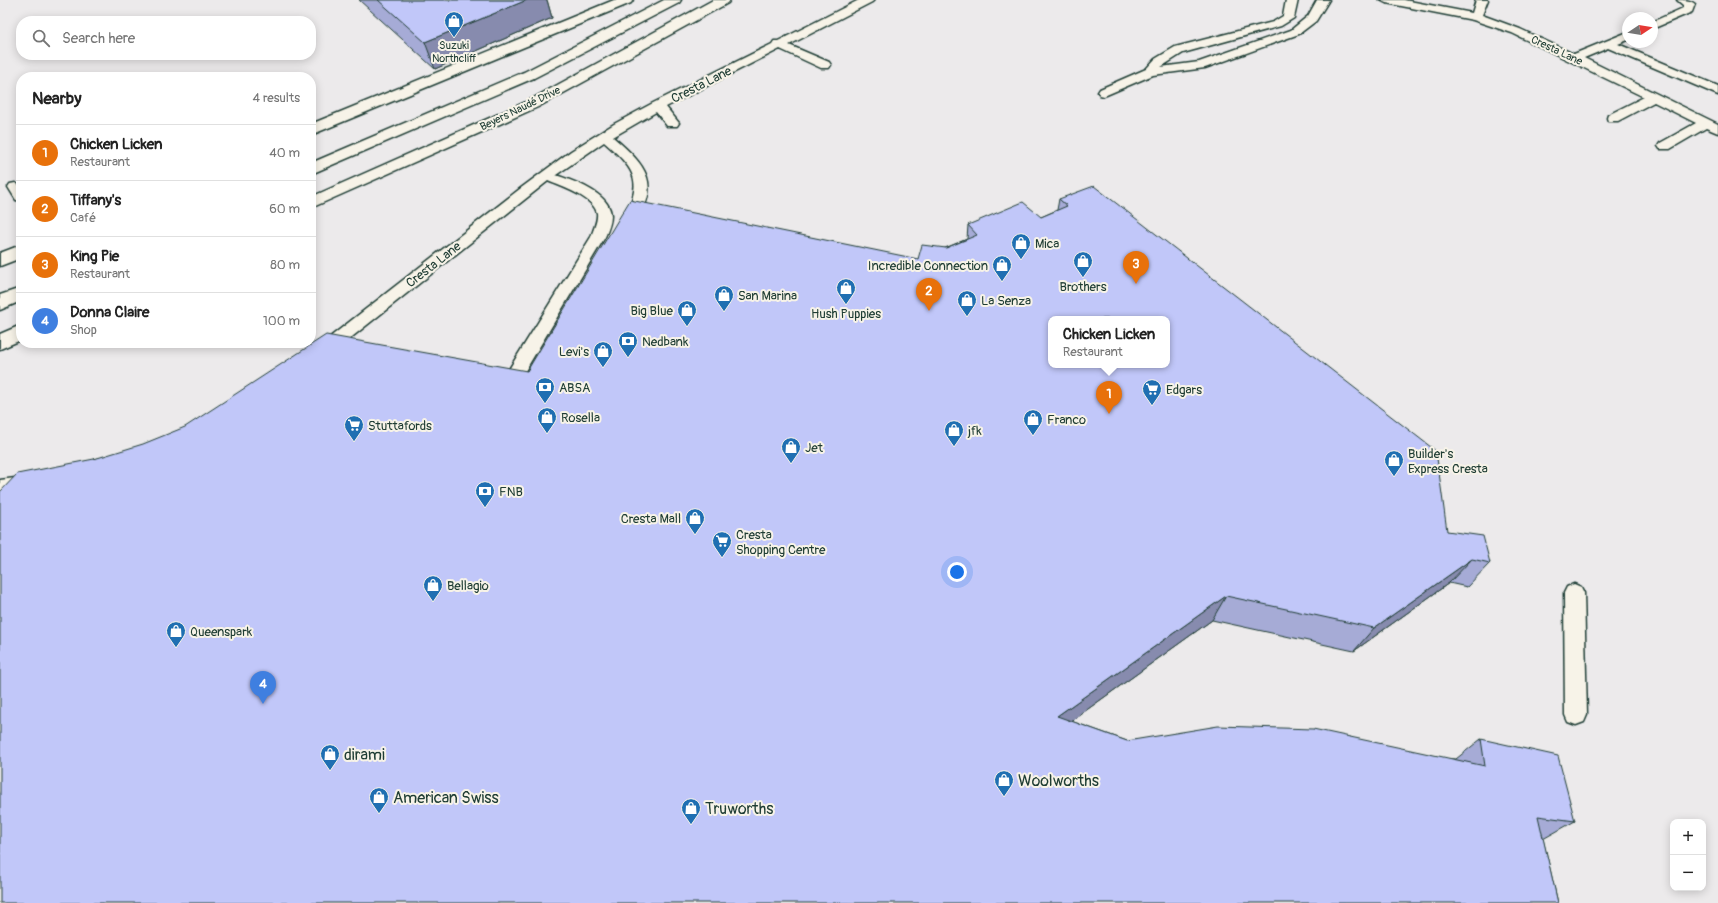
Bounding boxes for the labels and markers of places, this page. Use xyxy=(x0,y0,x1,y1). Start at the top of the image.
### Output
shop icon: Suzuki Northcliff xyxy=(443,10,465,38)
place label: Suzuki Northcliff xyxy=(432,39,476,65)
shop icon: Mica xyxy=(1010,232,1032,260)
place label: Mica xyxy=(1035,236,1059,252)
shop icon: Brothers xyxy=(1072,250,1094,278)
pin: 3 xyxy=(1123,251,1149,284)
shop icon: Incredible Connection xyxy=(991,254,1013,282)
place label: Incredible Connection xyxy=(868,258,988,274)
shop icon: Hush Puppies xyxy=(835,277,857,305)
pin: 2 xyxy=(916,278,942,311)
place label: Brothers xyxy=(1060,279,1107,295)
shop icon: San Marina xyxy=(713,284,735,312)
place label: San Marina xyxy=(738,288,797,304)
shop icon: La Senza xyxy=(956,289,978,317)
place label: La Senza xyxy=(981,293,1031,309)
shop icon: Big Blue xyxy=(676,299,698,327)
place label: Big Blue xyxy=(631,303,674,319)
place label: Hush Puppies xyxy=(811,306,881,322)
bank icon: Nedbank xyxy=(617,330,639,358)
place label: Nedbank xyxy=(642,334,689,350)
shop icon: Levi's xyxy=(592,340,614,368)
place label: Levi's xyxy=(559,344,589,360)
bank icon: ABSA xyxy=(534,376,556,404)
supermarket icon: Edgars xyxy=(1141,378,1163,406)
place label: ABSA xyxy=(559,380,591,396)
pin: 1 xyxy=(1096,381,1122,414)
place label: Edgars xyxy=(1166,382,1202,398)
shop icon: Rosella xyxy=(536,406,558,434)
shop icon: Franco xyxy=(1022,408,1044,436)
place label: Rosella xyxy=(561,410,600,426)
place label: Franco xyxy=(1047,412,1086,428)
supermarket icon: Stuttafords xyxy=(343,414,365,442)
place label: Stuttafords xyxy=(368,418,432,434)
shop icon: jfk xyxy=(943,419,965,447)
place label: jfk xyxy=(967,423,982,439)
shop icon: Jet xyxy=(780,436,802,464)
place label: Jet xyxy=(805,440,824,456)
place label: Builder's Express Cresta xyxy=(1408,446,1488,477)
shop icon: Builder's Express Cresta xyxy=(1383,449,1405,477)
bank icon: FNB xyxy=(474,480,496,508)
place label: FNB xyxy=(499,484,523,500)
shop icon: Cresta Mall xyxy=(684,507,706,535)
place label: Cresta Mall xyxy=(621,511,681,527)
place label: Cresta Shopping Centre xyxy=(736,527,826,558)
supermarket icon: Cresta Shopping Centre xyxy=(711,530,733,558)
shop icon: Bellagio xyxy=(422,574,444,602)
place label: Bellagio xyxy=(447,578,489,594)
shop icon: Queenspark xyxy=(165,620,187,648)
place label: Queenspark xyxy=(190,624,253,640)
pin: 4 xyxy=(250,671,276,704)
shop icon: dirami xyxy=(319,743,341,771)
place label: dirami xyxy=(344,745,385,765)
shop icon: Woolworths xyxy=(993,769,1015,797)
place label: Woolworths xyxy=(1018,771,1099,791)
shop icon: American Swiss xyxy=(368,786,390,814)
place label: American Swiss xyxy=(393,788,499,808)
shop icon: Truworths xyxy=(680,797,702,825)
place label: Truworths xyxy=(705,799,773,819)

